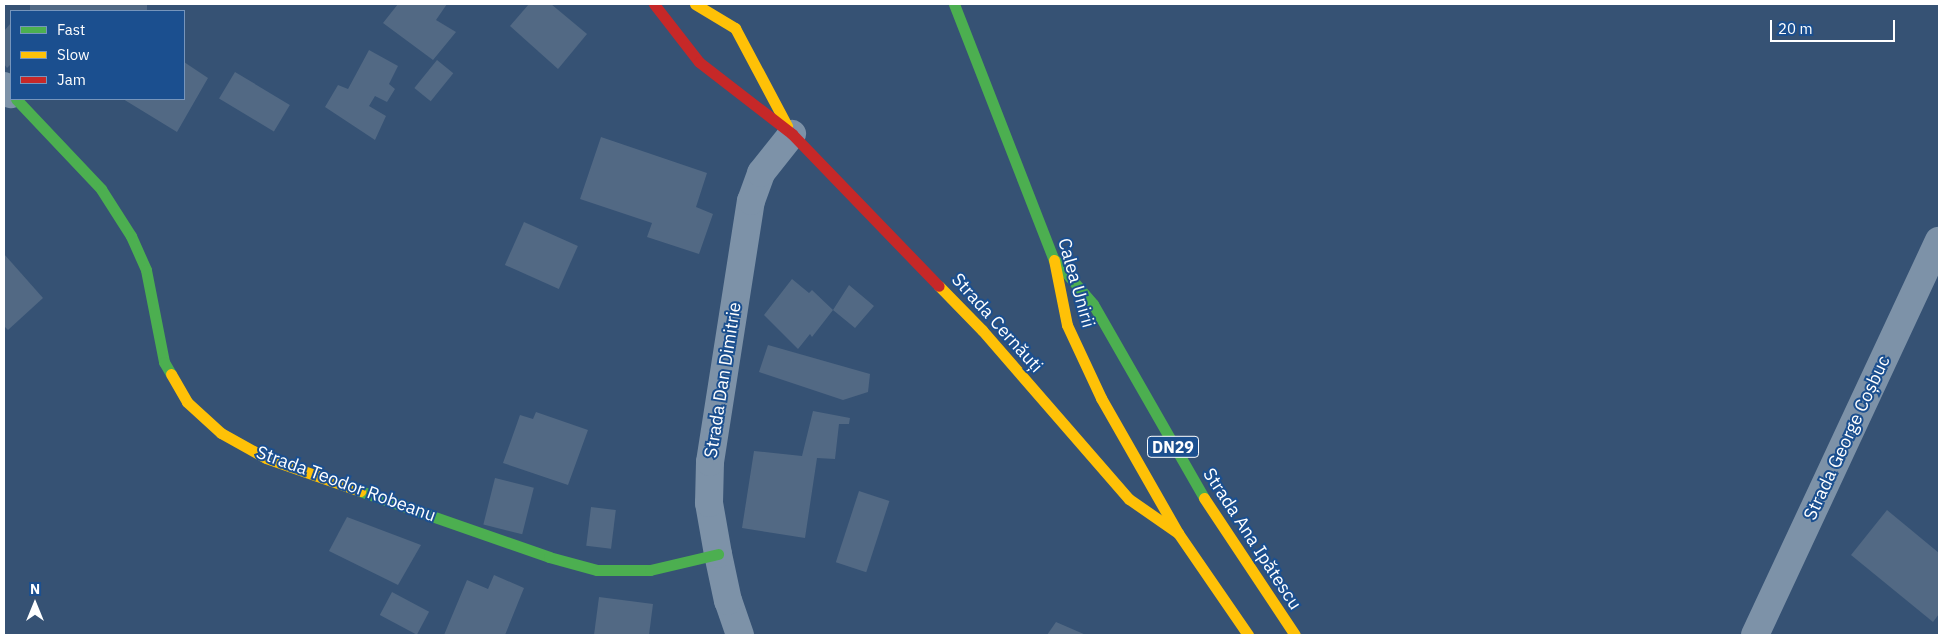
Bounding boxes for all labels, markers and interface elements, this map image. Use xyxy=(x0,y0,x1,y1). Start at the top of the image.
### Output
legend xyxy=(10,10,185,100)
scale bar xyxy=(1773,10,1898,42)
text: 20 m xyxy=(1778,19,1813,38)
text: Fast xyxy=(57,20,85,39)
text: Slow xyxy=(57,45,90,64)
text: Jam xyxy=(57,70,86,89)
street label: Calea Unirii xyxy=(1053,236,1099,330)
street label: Strada Cernăuți xyxy=(947,269,1047,377)
street label: Strada Dan Dimitrie xyxy=(700,301,746,459)
street label: Strada George Coșbuc xyxy=(1799,352,1895,524)
road number: DN29 xyxy=(1147,434,1199,461)
street label: Strada Teodor Robeanu xyxy=(253,441,439,527)
street label: Strada Ana Ipătescu xyxy=(1198,464,1306,614)
north arrow xyxy=(10,579,60,629)
text: N xyxy=(30,580,40,598)

